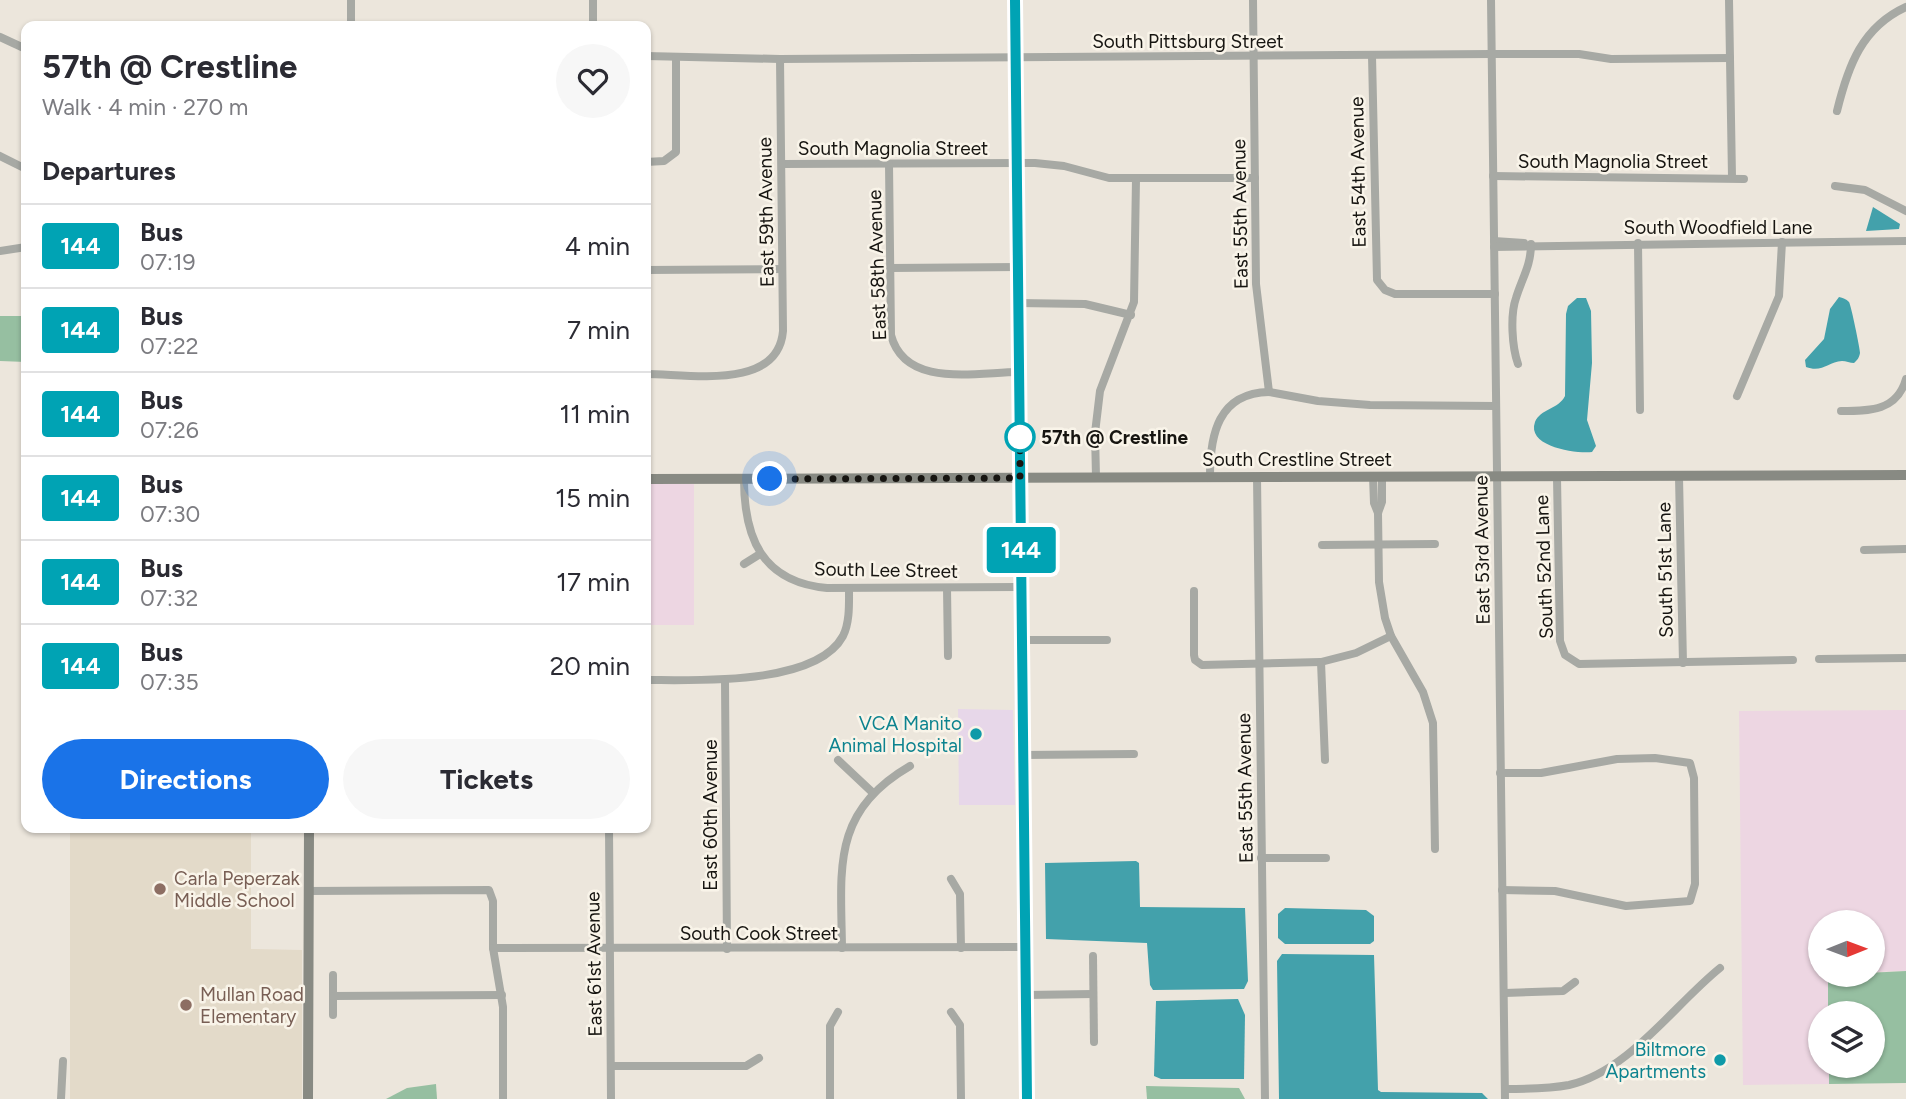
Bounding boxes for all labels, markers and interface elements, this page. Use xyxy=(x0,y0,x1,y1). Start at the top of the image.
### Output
street label: South Pittsburg Street xyxy=(1092,30,1284,53)
button: heart xyxy=(556,44,630,118)
text: 57th @ Crestline xyxy=(42,47,297,86)
text: Walk · 4 min · 270 m xyxy=(42,93,248,121)
street label: East 54th Avenue xyxy=(1345,96,1371,248)
street label: East 59th Avenue xyxy=(753,137,779,287)
street label: South Magnolia Street xyxy=(798,137,988,160)
street label: East 55th Avenue xyxy=(1227,139,1253,289)
street label: South Magnolia Street xyxy=(1518,150,1708,173)
text: Departures xyxy=(42,155,176,187)
street label: East 58th Avenue xyxy=(863,189,891,341)
text: Bus xyxy=(140,216,183,248)
street label: South Woodfield Lane xyxy=(1624,216,1812,239)
text: 4 min xyxy=(565,230,630,262)
text: 144 xyxy=(60,231,101,260)
text: 07:19 xyxy=(140,248,195,276)
text: Bus xyxy=(140,300,183,332)
text: 7 min xyxy=(567,314,630,346)
text: 144 xyxy=(60,315,101,344)
text: 07:22 xyxy=(140,332,199,360)
text: Bus xyxy=(140,384,183,416)
text: 11 min xyxy=(559,398,630,430)
text: 144 xyxy=(60,399,101,428)
text: 07:26 xyxy=(140,416,199,444)
marker: 57th @ Crestline xyxy=(1005,422,1035,452)
place label: 57th @ Crestline xyxy=(1041,426,1188,449)
street label: South Crestline Street xyxy=(1202,448,1392,471)
your location xyxy=(752,461,787,496)
text: Bus xyxy=(140,468,183,500)
street label: East 53rd Avenue xyxy=(1469,475,1495,625)
text: 15 min xyxy=(555,482,630,514)
text: 144 xyxy=(60,483,101,512)
street label: South 52nd Lane xyxy=(1530,494,1558,640)
text: 07:30 xyxy=(140,500,200,528)
street label: South 51st Lane xyxy=(1652,502,1678,638)
line badge: 144 xyxy=(981,527,1061,573)
text: 144 xyxy=(1001,535,1041,564)
text: Bus xyxy=(140,552,183,584)
street label: South Lee Street xyxy=(814,557,958,583)
text: 17 min xyxy=(556,566,630,598)
text: 144 xyxy=(60,567,101,596)
text: 07:32 xyxy=(140,584,198,612)
text: Bus xyxy=(140,636,183,668)
text: 20 min xyxy=(550,650,630,682)
text: 144 xyxy=(60,651,101,680)
text: 07:35 xyxy=(140,668,199,696)
place label: VCA Manito Animal Hospital xyxy=(829,712,962,757)
street label: East 55th Avenue xyxy=(1232,713,1258,863)
marker: VCA Manito Animal Hospital xyxy=(968,726,984,742)
button: Directions xyxy=(42,739,329,819)
button: Tickets xyxy=(343,739,630,819)
street label: East 60th Avenue xyxy=(699,739,722,891)
place label: Carla Peperzak Middle School xyxy=(174,867,301,912)
marker: Carla Peperzak Middle School xyxy=(152,881,168,897)
street label: East 61st Avenue xyxy=(581,891,607,1037)
north arrow xyxy=(1808,910,1885,987)
map controls xyxy=(1808,910,1885,1078)
street label: South Cook Street xyxy=(680,922,838,945)
place label: Mullan Road Elementary xyxy=(200,983,304,1028)
marker: Mullan Road Elementary xyxy=(178,997,194,1013)
button: layers xyxy=(1808,1001,1885,1078)
place label: Biltmore Apartments xyxy=(1605,1038,1706,1083)
marker: Biltmore Apartments xyxy=(1712,1052,1728,1068)

